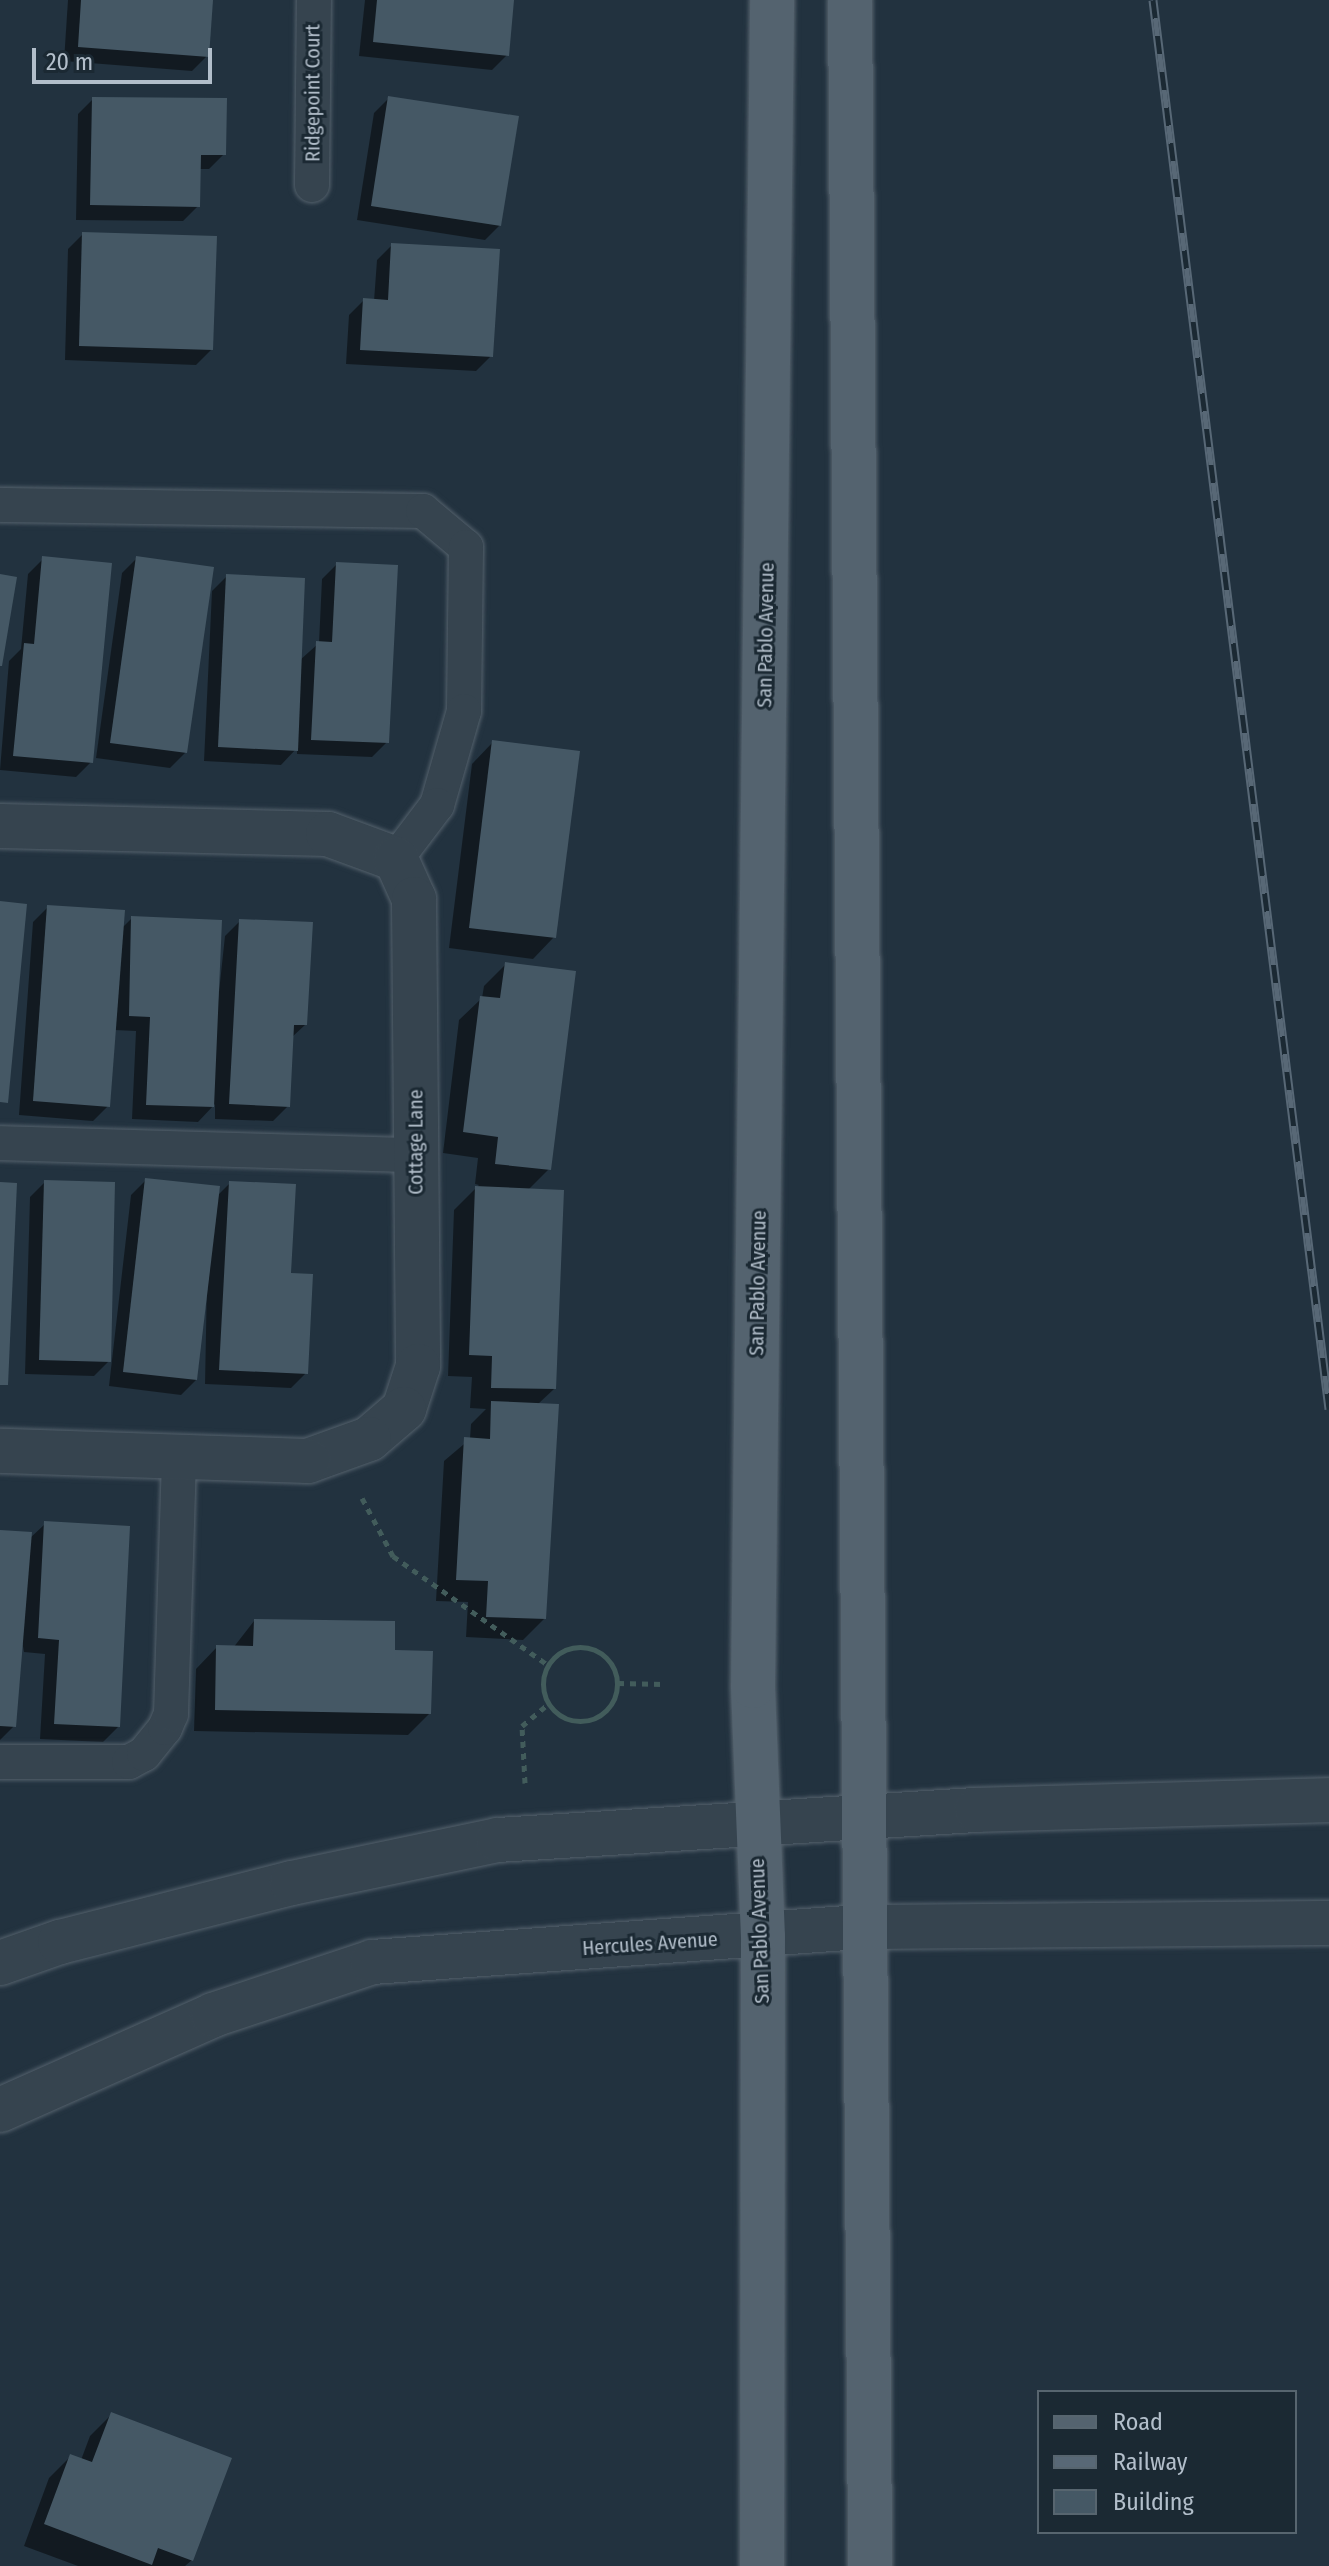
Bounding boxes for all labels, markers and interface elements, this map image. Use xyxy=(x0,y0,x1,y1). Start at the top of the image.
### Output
street label: Ridgepoint Court xyxy=(301,24,325,162)
scale bar xyxy=(36,32,216,82)
text: 20 m xyxy=(46,48,93,76)
street label: San Pablo Avenue xyxy=(753,562,779,708)
street label: Cottage Lane xyxy=(404,1089,428,1195)
street label: San Pablo Avenue xyxy=(745,1210,771,1356)
street label: San Pablo Avenue xyxy=(745,1858,775,2004)
street label: Hercules Avenue xyxy=(581,1927,719,1961)
legend xyxy=(1037,2390,1297,2534)
text: Road xyxy=(1113,2408,1163,2436)
text: Railway xyxy=(1113,2448,1188,2476)
text: Building xyxy=(1113,2488,1194,2516)

